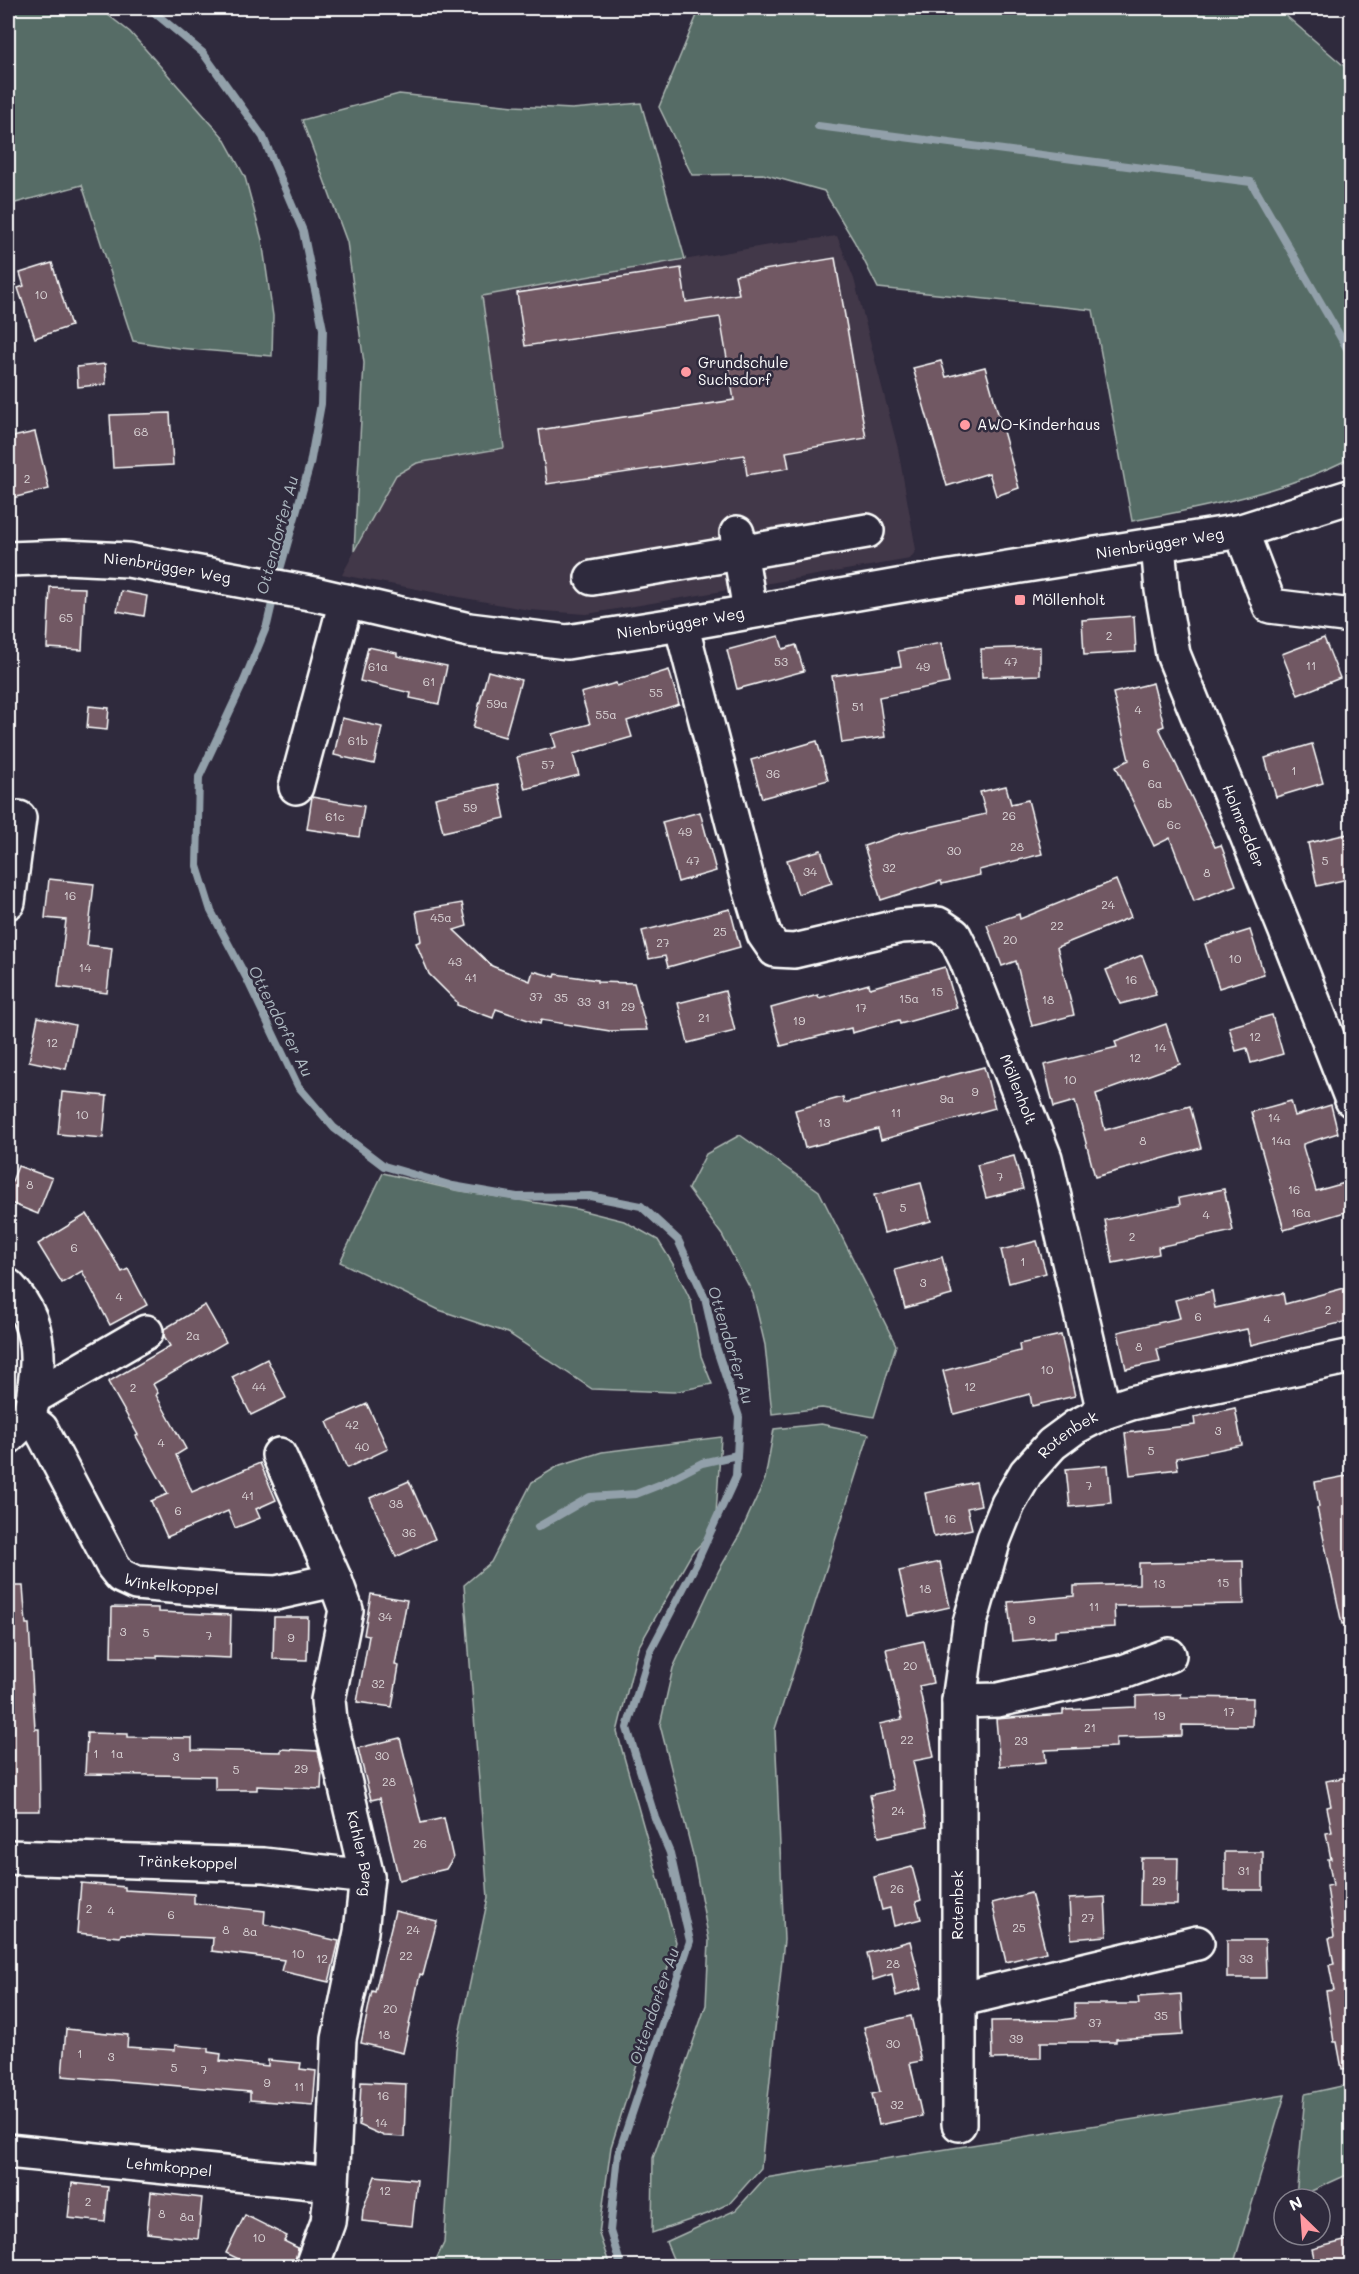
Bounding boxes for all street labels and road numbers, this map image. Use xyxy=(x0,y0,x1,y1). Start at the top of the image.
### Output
street label: Nienbrügger Weg xyxy=(1095,523,1225,563)
street label: Nienbrügger Weg xyxy=(103,548,233,588)
street label: Nienbrügger Weg xyxy=(615,602,746,643)
street label: Holmredder xyxy=(1218,781,1270,870)
street label: Möllenholt xyxy=(996,1051,1042,1127)
street label: Rotenbek xyxy=(1033,1406,1101,1462)
street label: Winkelkoppel xyxy=(121,1568,219,1599)
street label: Kahler Berg xyxy=(343,1809,378,1898)
street label: Tränkekoppel xyxy=(138,1850,238,1873)
street label: Rotenbek xyxy=(947,1870,967,1940)
street label: Lehmkoppel xyxy=(125,2152,213,2181)

